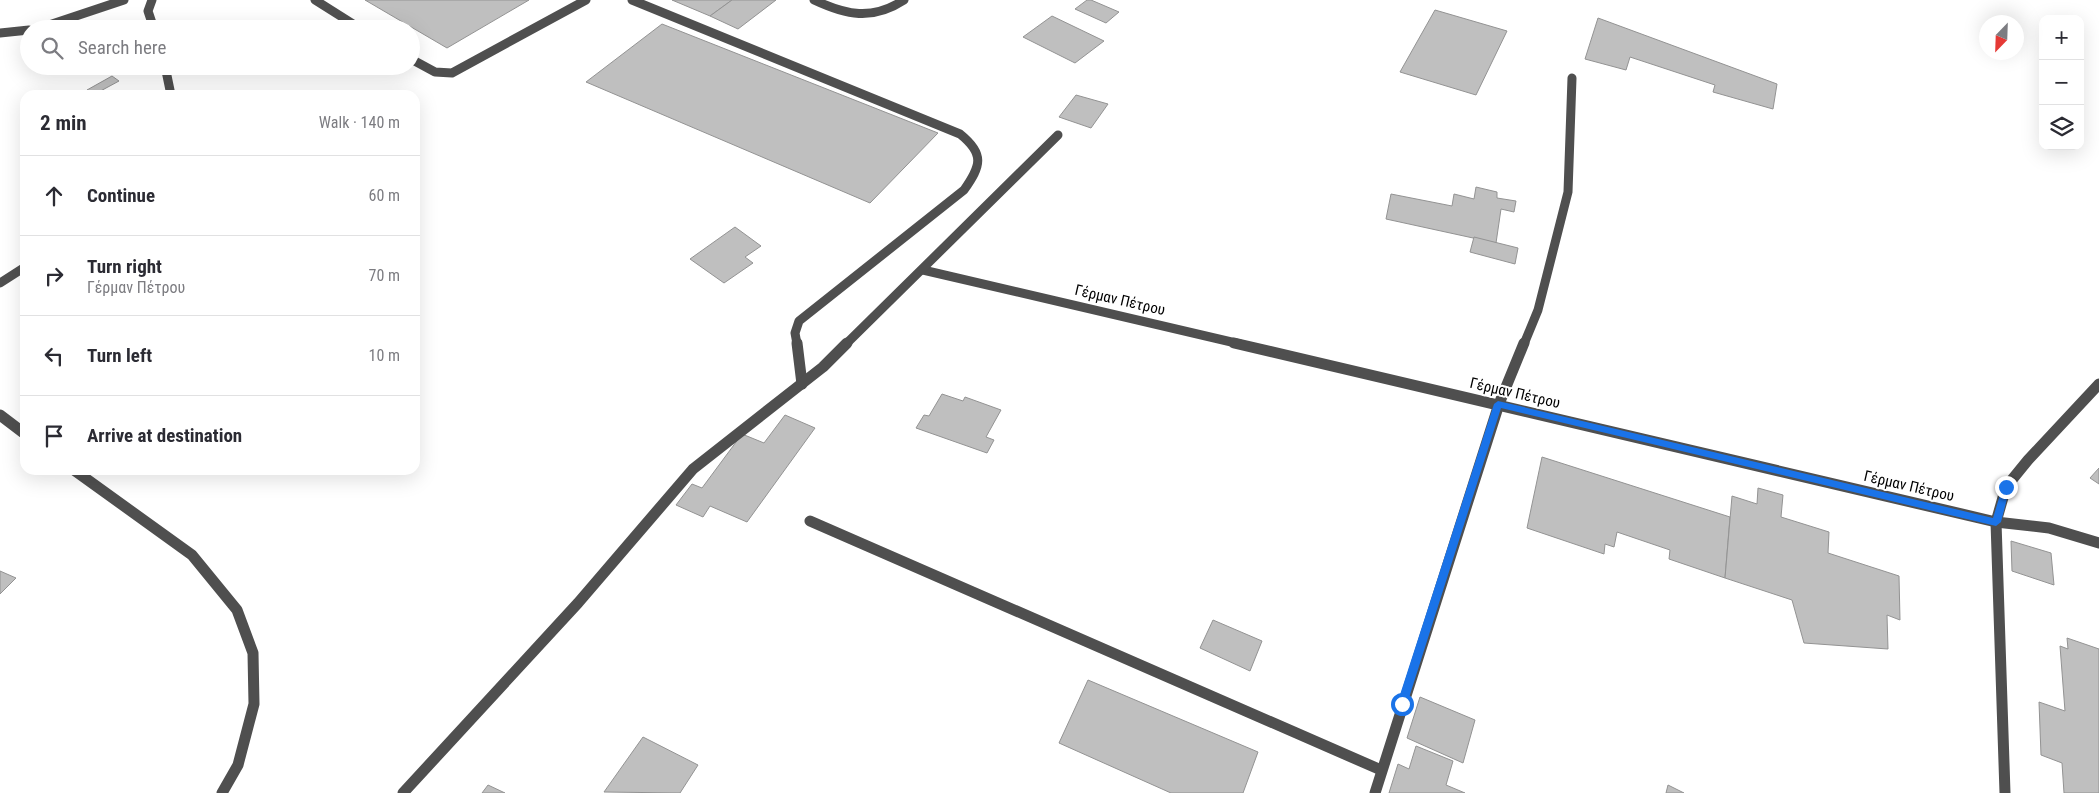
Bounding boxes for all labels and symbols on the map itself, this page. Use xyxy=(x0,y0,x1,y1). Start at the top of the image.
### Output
north arrow xyxy=(1979,15,2024,60)
street label: Γέρμαν Πέτρου xyxy=(1073,281,1167,319)
street label: Γέρμαν Πέτρου xyxy=(1468,374,1562,412)
street label: Γέρμαν Πέτρου xyxy=(1862,467,1956,505)
route end xyxy=(1995,476,2018,499)
route start xyxy=(1391,693,1414,716)

